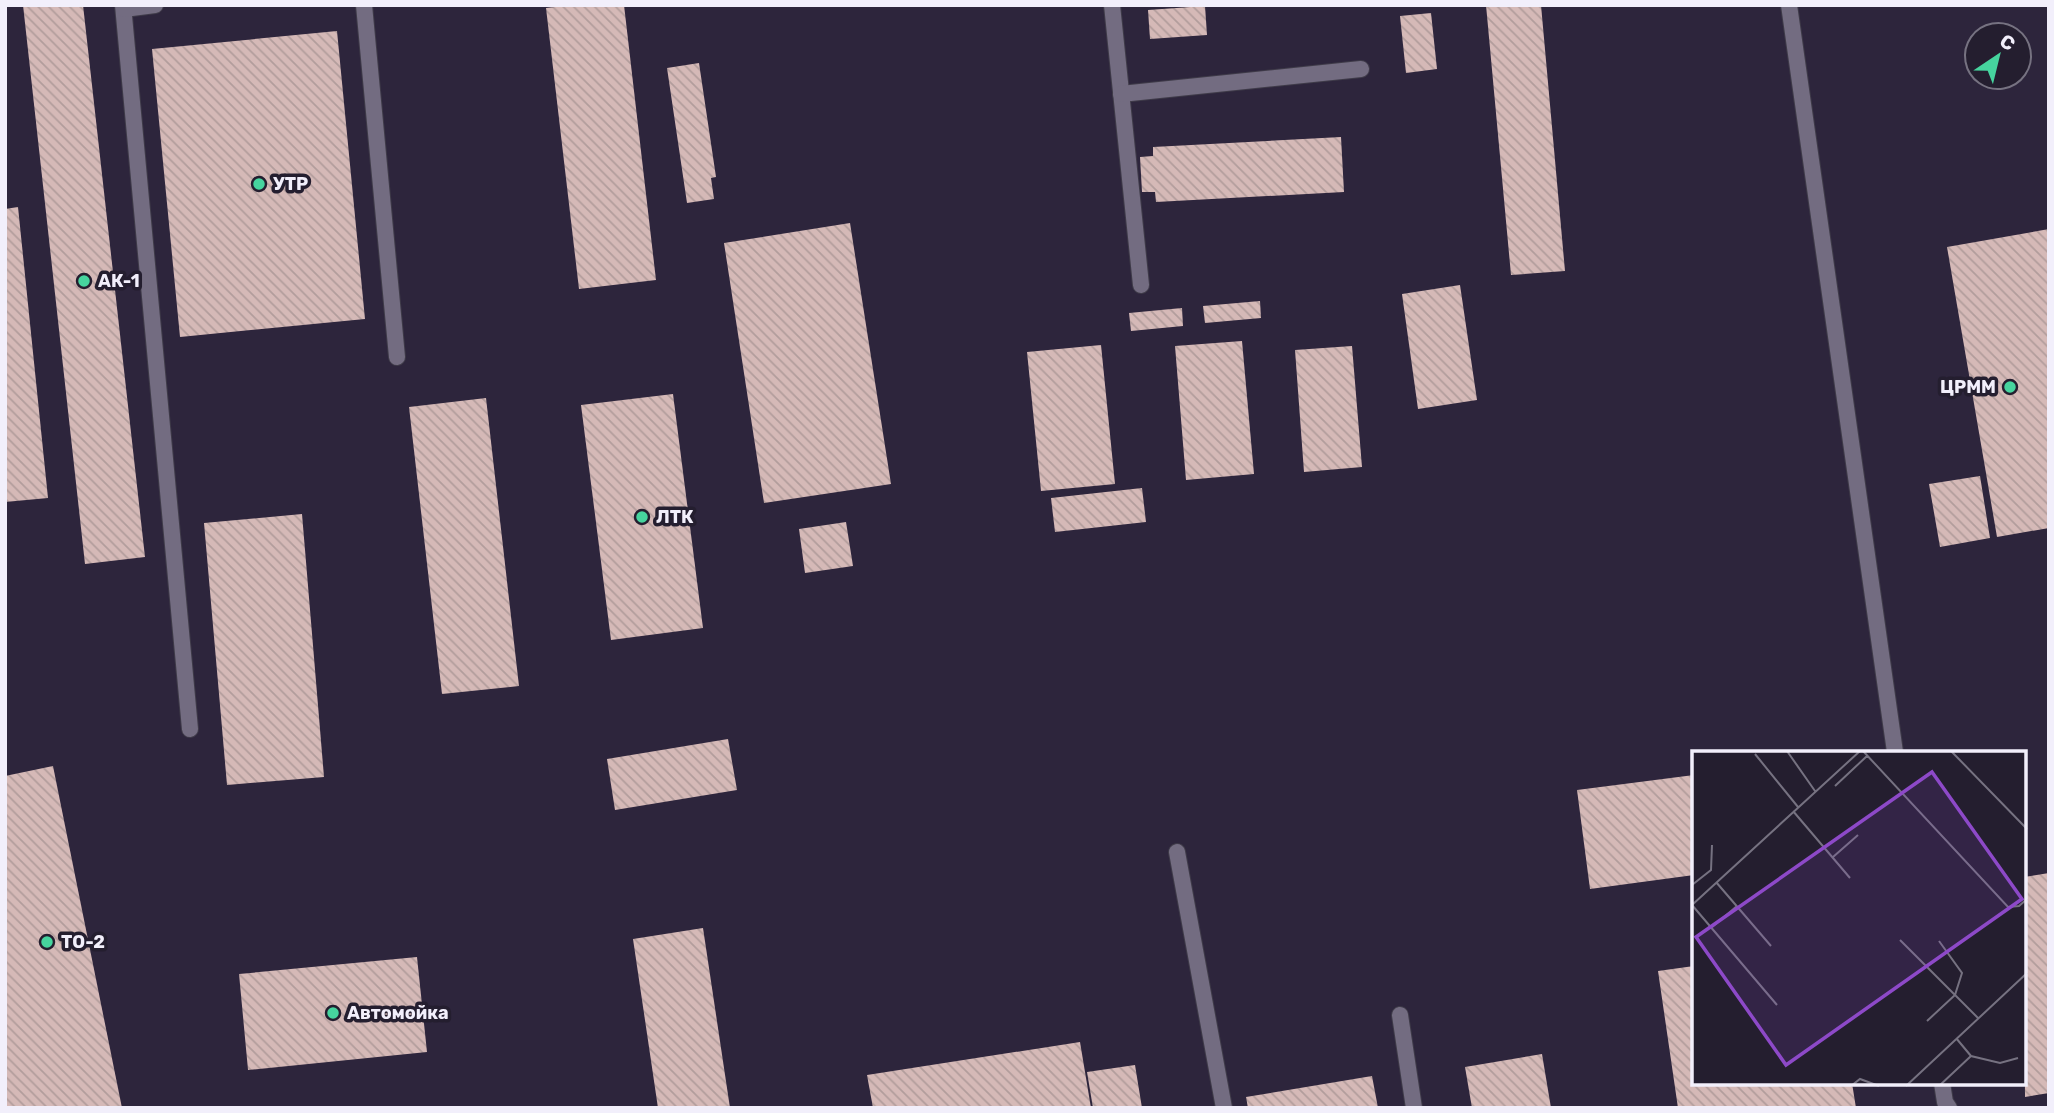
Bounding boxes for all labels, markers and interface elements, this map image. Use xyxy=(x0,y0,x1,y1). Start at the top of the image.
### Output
north arrow xyxy=(1963,21,2033,91)
text: С xyxy=(1995,29,2020,56)
place label: УТР xyxy=(273,173,308,195)
marker: УТР xyxy=(251,176,267,192)
place label: АК-1 xyxy=(98,270,140,292)
marker: АК-1 xyxy=(76,273,92,289)
place label: ЦРММ xyxy=(1940,376,1996,398)
marker: ЦРММ xyxy=(2002,379,2018,395)
place label: ЛТК xyxy=(656,506,694,528)
marker: ЛТК xyxy=(634,509,650,525)
inset map xyxy=(1692,751,2026,1085)
place label: ТО-2 xyxy=(61,931,105,953)
marker: ТО-2 xyxy=(39,934,55,950)
place label: Автомойка xyxy=(347,1002,449,1024)
marker: Автомойка xyxy=(325,1005,341,1021)

